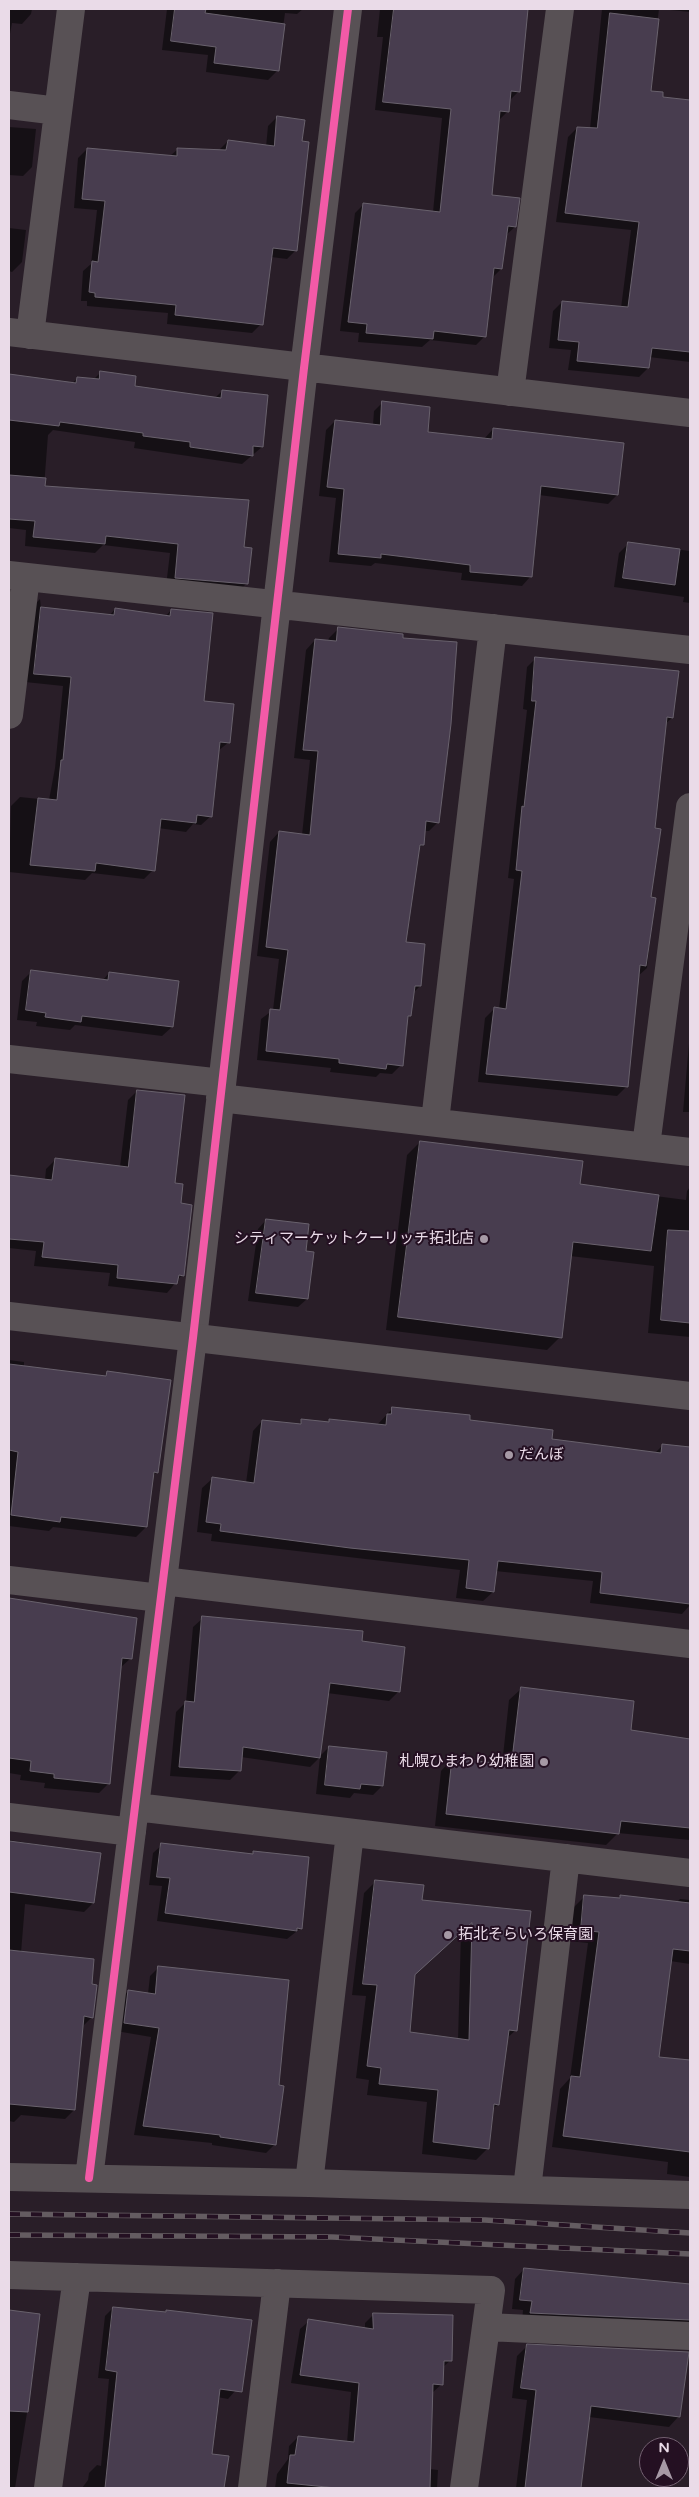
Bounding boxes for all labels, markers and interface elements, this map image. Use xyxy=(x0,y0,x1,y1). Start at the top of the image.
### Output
place label: シティマーケットクーリッチ拓北店 xyxy=(234,1230,474,1248)
marker: シティマーケットクーリッチ拓北店 xyxy=(478,1233,490,1245)
place label: だんぼ xyxy=(519,1446,564,1464)
marker: だんぼ xyxy=(503,1449,515,1461)
place label: 札幌ひまわり幼稚園 xyxy=(399,1753,534,1771)
marker: 札幌ひまわり幼稚園 xyxy=(538,1756,550,1768)
place label: 拓北そらいろ保育園 xyxy=(458,1926,593,1944)
marker: 拓北そらいろ保育園 xyxy=(442,1929,454,1941)
north arrow xyxy=(639,2437,689,2487)
text: N xyxy=(658,2439,670,2456)

